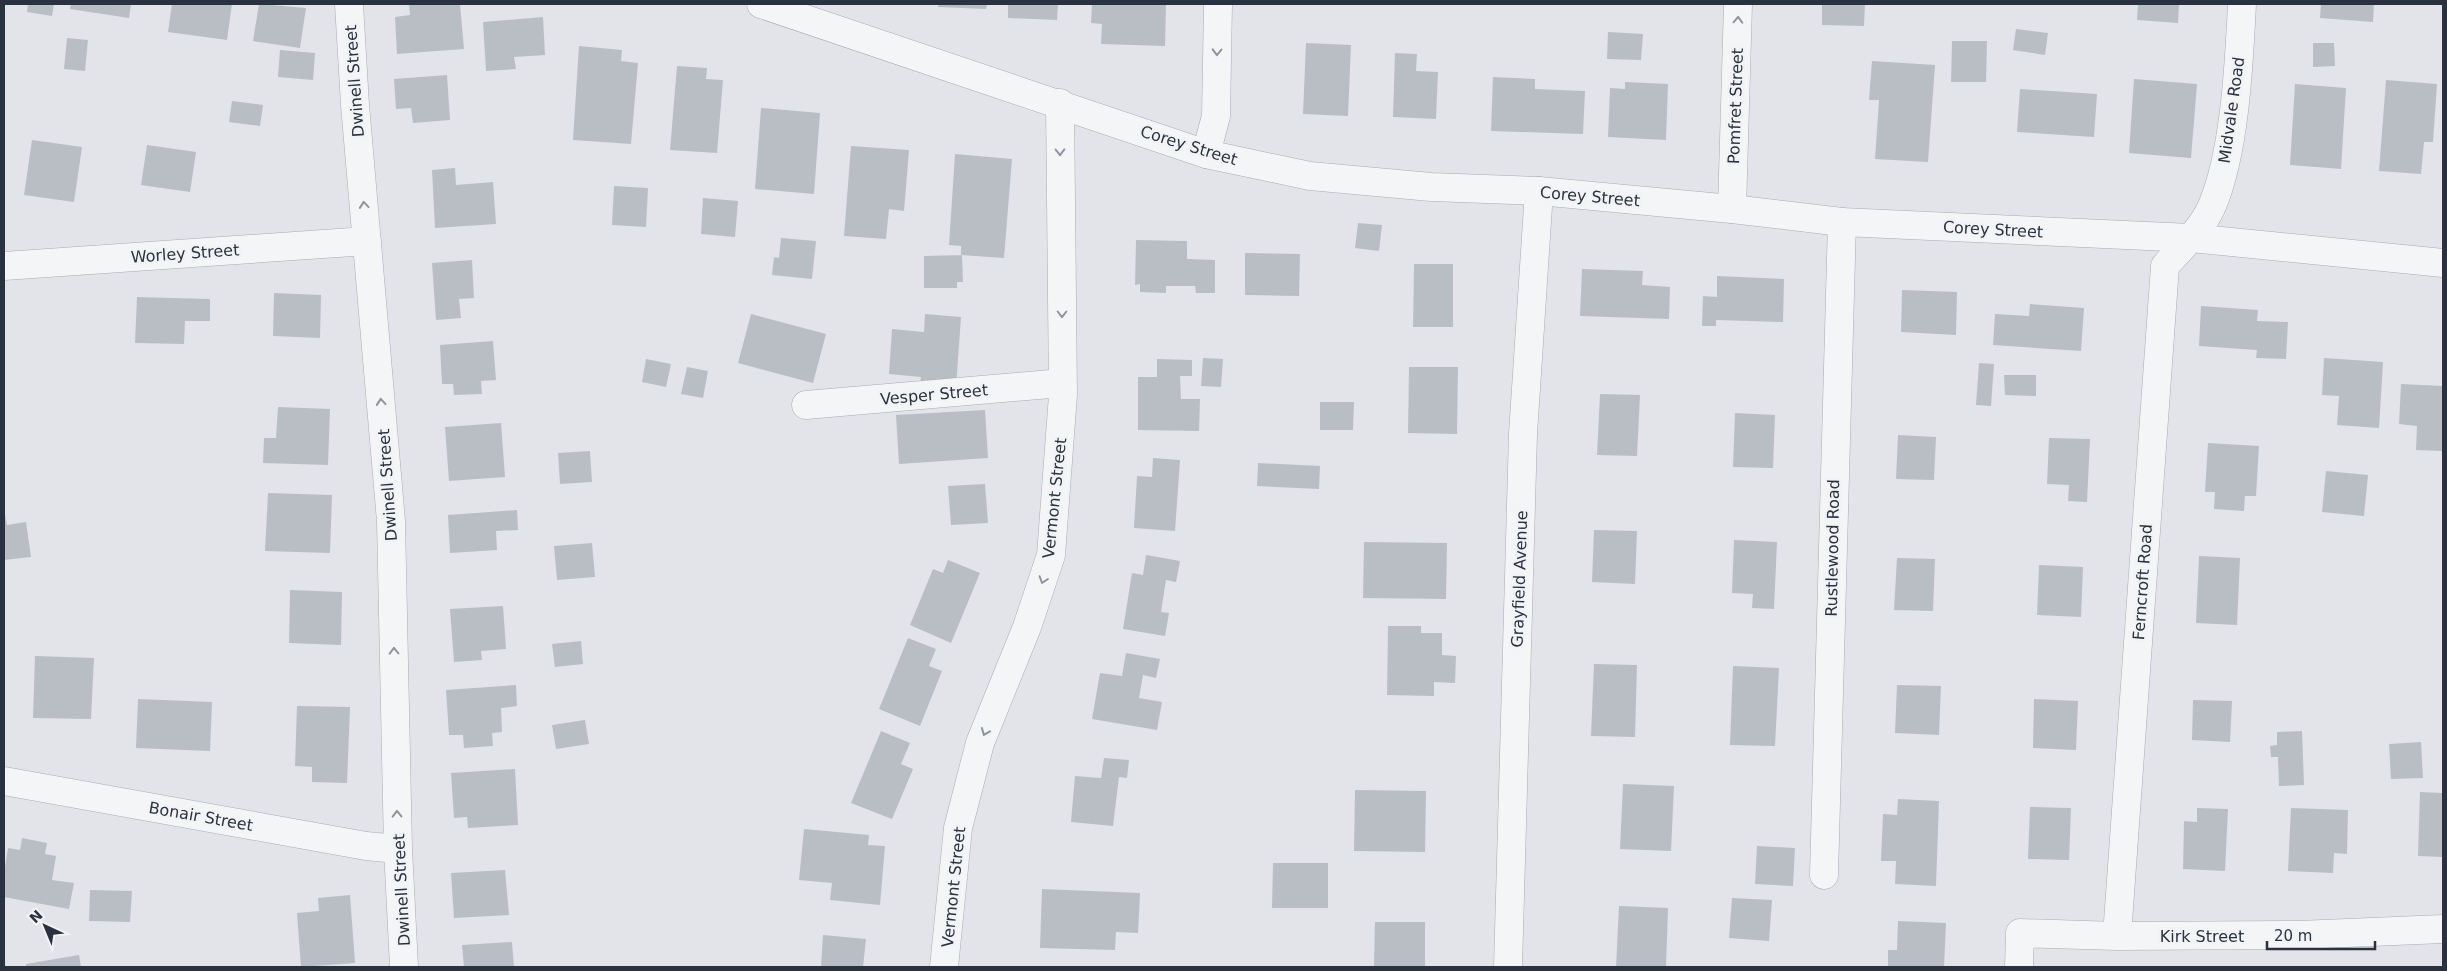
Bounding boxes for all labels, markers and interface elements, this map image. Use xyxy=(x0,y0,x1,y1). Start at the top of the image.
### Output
one-way arrow xyxy=(1733,16,1743,24)
street label: Dwinell Street xyxy=(341,24,368,138)
street label: Pomfret Street xyxy=(1724,48,1747,164)
one-way arrow xyxy=(1212,49,1222,57)
street label: Midvale Road xyxy=(2215,56,2248,164)
street label: Corey Street xyxy=(1138,122,1240,169)
one-way arrow xyxy=(1055,148,1065,156)
street label: Corey Street xyxy=(1539,183,1641,210)
one-way arrow xyxy=(359,201,370,209)
street label: Corey Street xyxy=(1942,217,2044,242)
street label: Worley Street xyxy=(130,240,240,267)
one-way arrow xyxy=(1057,311,1067,319)
street label: Vesper Street xyxy=(879,380,989,409)
one-way arrow xyxy=(376,397,387,405)
street label: Dwinell Street xyxy=(374,428,401,542)
street label: Vermont Street xyxy=(1039,437,1070,559)
street label: Rustlewood Road xyxy=(1822,479,1843,617)
street label: Grayfield Avenue xyxy=(1508,510,1531,648)
street label: Ferncroft Road xyxy=(2129,523,2156,641)
one-way arrow xyxy=(1038,575,1048,584)
one-way arrow xyxy=(389,647,399,654)
one-way arrow xyxy=(981,727,991,736)
street label: Bonair Street xyxy=(147,798,254,835)
one-way arrow xyxy=(392,809,403,817)
street label: Vermont Street xyxy=(938,826,969,948)
street label: Dwinell Street xyxy=(389,833,414,947)
north arrow xyxy=(20,901,70,951)
text: N xyxy=(26,907,46,926)
scale bar xyxy=(2267,918,2374,950)
street label: Kirk Street xyxy=(2160,927,2244,946)
text: 20 m xyxy=(2274,927,2312,945)

